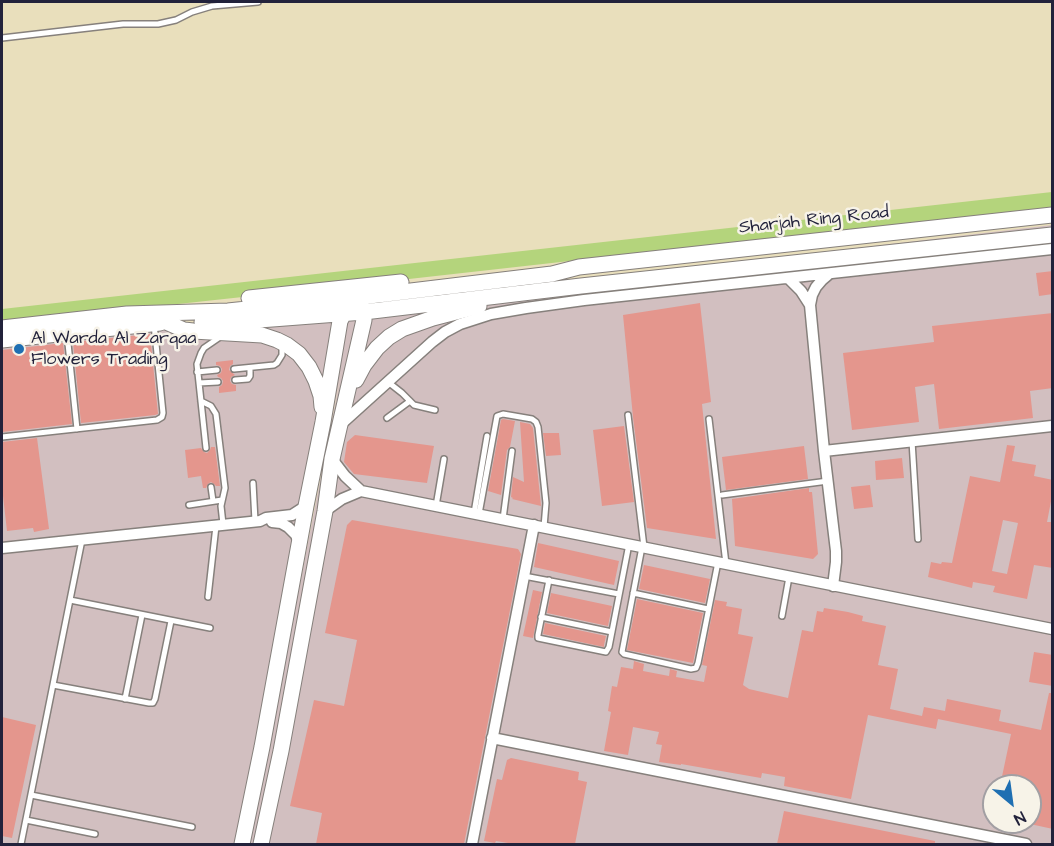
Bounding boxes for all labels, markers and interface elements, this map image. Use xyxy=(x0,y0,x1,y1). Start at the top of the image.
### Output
street label: Sharjah Ring Road xyxy=(738,202,890,240)
place label: Al Warda Al Zarqaa Flowers Trading xyxy=(31,328,197,370)
marker: Al Warda Al Zarqaa Flowers Trading xyxy=(12,342,26,356)
north arrow xyxy=(982,774,1042,834)
text: N xyxy=(1010,806,1029,830)

